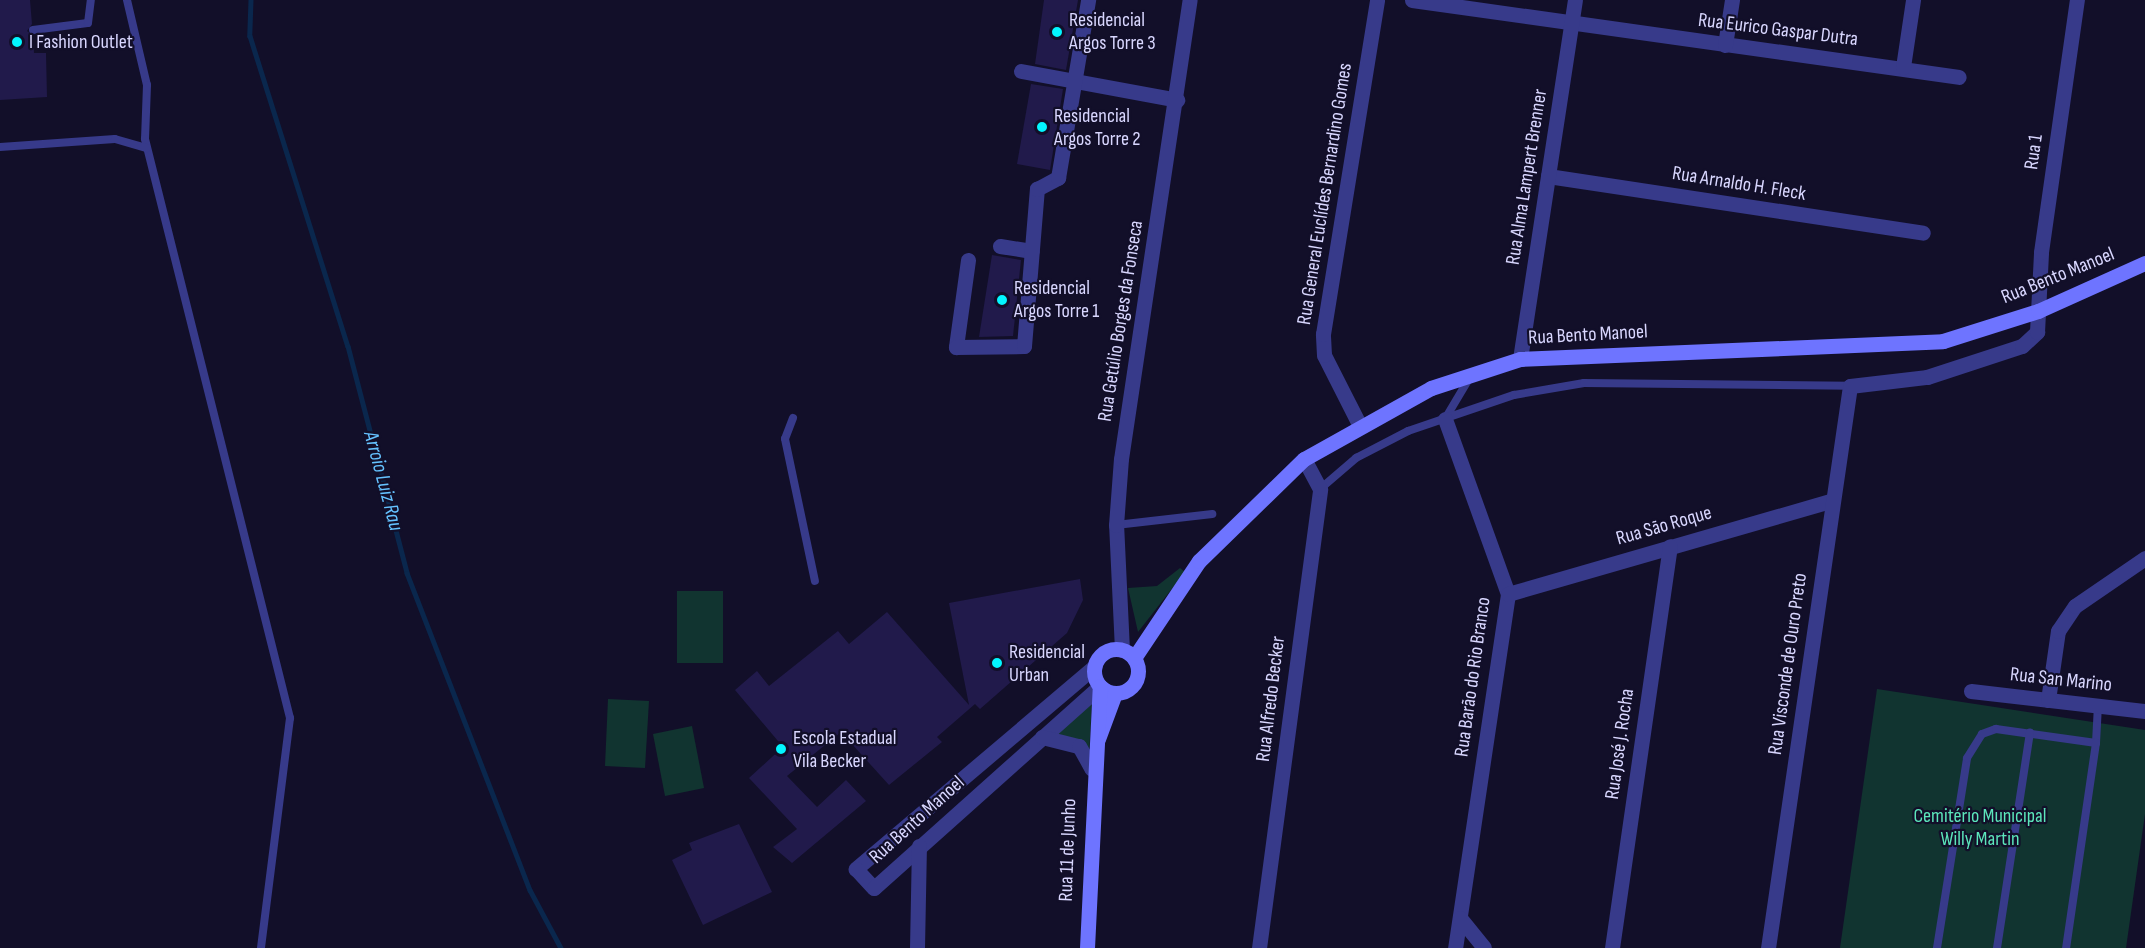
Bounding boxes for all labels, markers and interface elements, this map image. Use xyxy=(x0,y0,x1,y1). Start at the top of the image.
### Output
place label: Residencial Argos Torre 3 xyxy=(1069,8,1156,55)
street label: Rua Eurico Gaspar Dutra xyxy=(1697,8,1859,52)
marker: Residencial Argos Torre 3 xyxy=(1050,25,1064,39)
place label: I Fashion Outlet xyxy=(29,30,133,54)
marker: I Fashion Outlet xyxy=(10,35,24,49)
street label: Rua General Euclídes Bernardino Gomes xyxy=(1292,61,1358,327)
street label: Rua Alma Lampert Brenner xyxy=(1501,87,1553,267)
place label: Residencial Argos Torre 2 xyxy=(1054,104,1140,151)
marker: Residencial Argos Torre 2 xyxy=(1035,120,1049,134)
street label: Rua 1 xyxy=(2020,133,2048,171)
street label: Rua Arnaldo H. Fleck xyxy=(1670,162,1808,206)
street label: Rua Getúlio Borges da Fonseca xyxy=(1093,219,1149,423)
street label: Rua Bento Manoel xyxy=(1998,242,2118,310)
place label: Residencial Argos Torre 1 xyxy=(1014,276,1099,323)
marker: Residencial Argos Torre 1 xyxy=(995,293,1009,307)
street label: Rua Bento Manoel xyxy=(1528,320,1648,350)
water label: Arroio Luiz Rau xyxy=(358,429,408,533)
street label: Rua São Roque xyxy=(1613,501,1715,551)
street label: Rua Visconde de Ouro Preto xyxy=(1763,571,1813,757)
street label: Rua Barão do Rio Branco xyxy=(1450,596,1496,758)
street label: Rua Alfredo Becker xyxy=(1251,635,1291,763)
place label: Residencial Urban xyxy=(1009,640,1085,687)
marker: Residencial Urban xyxy=(990,656,1004,670)
street label: Rua San Marino xyxy=(2009,663,2113,697)
street label: Rua José J. Rocha xyxy=(1600,687,1640,801)
place label: Escola Estadual Vila Becker xyxy=(793,726,896,773)
marker: Escola Estadual Vila Becker xyxy=(774,742,788,756)
street label: Rua Bento Manoel xyxy=(864,771,970,869)
street label: Rua 11 de Junho xyxy=(1054,798,1082,902)
park label: Cemitério Municipal Willy Martin xyxy=(1914,804,2046,851)

